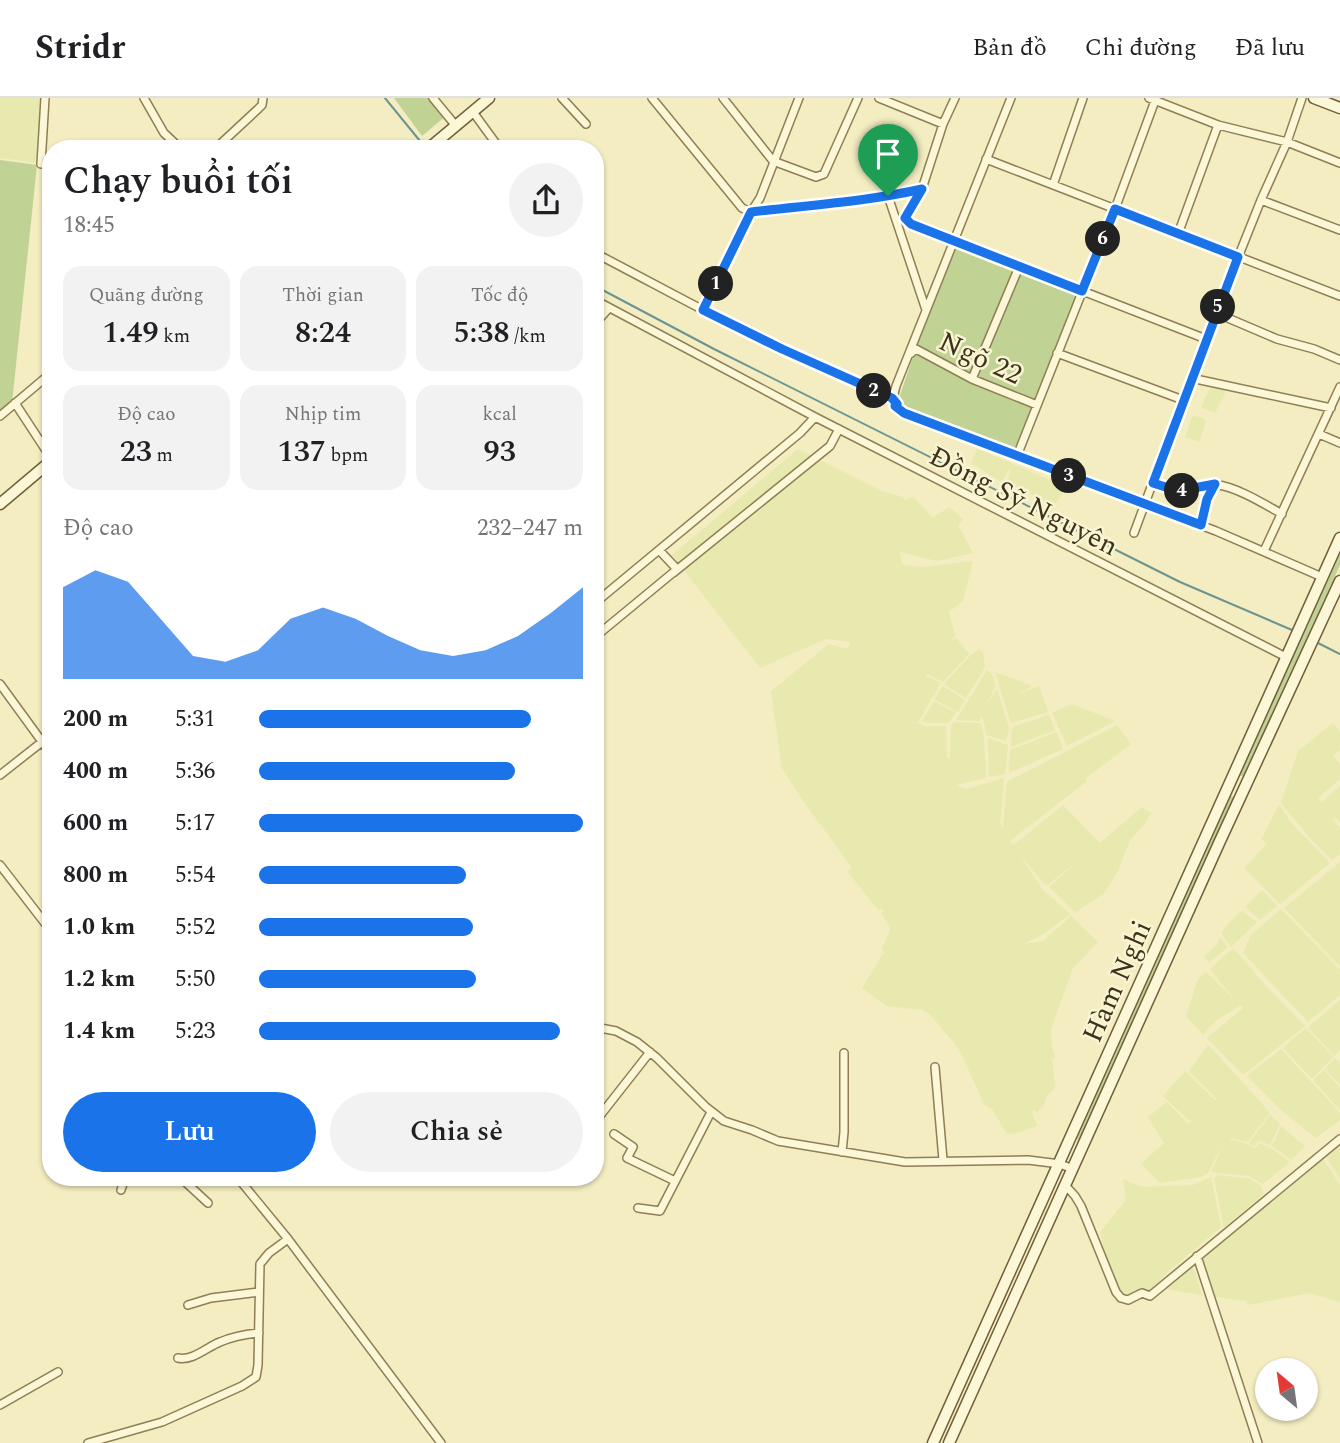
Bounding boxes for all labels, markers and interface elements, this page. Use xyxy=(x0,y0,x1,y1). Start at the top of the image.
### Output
text: Stridr xyxy=(35,23,125,73)
text: Bản đồ xyxy=(972,30,1047,66)
text: Chỉ đường xyxy=(1085,30,1197,66)
text: Đã lưu xyxy=(1235,30,1305,66)
pin xyxy=(858,124,918,196)
icon: arrive xyxy=(869,135,907,173)
text: Chạy buổi tối xyxy=(63,153,293,211)
button: share xyxy=(509,163,583,237)
text: 18:45 xyxy=(63,208,115,243)
pin: 6 xyxy=(1086,222,1120,256)
text: 6 xyxy=(1097,224,1108,253)
pin: 1 xyxy=(698,266,734,302)
text: 1 xyxy=(710,269,721,298)
text: Quãng đường xyxy=(89,281,204,310)
text: Thời gian xyxy=(282,281,364,310)
text: Tốc độ xyxy=(471,281,528,310)
pin: 5 xyxy=(1200,290,1236,325)
text: 5 xyxy=(1212,292,1223,321)
text: 1.49 xyxy=(102,310,159,356)
text: 8:24 xyxy=(295,310,351,356)
text: 5:38 xyxy=(453,310,509,356)
street label: Ngõ 22 xyxy=(932,320,1029,396)
text: km xyxy=(159,322,190,351)
text: /km xyxy=(509,322,546,351)
pin: 2 xyxy=(856,374,892,408)
text: 2 xyxy=(868,376,879,405)
text: Độ cao xyxy=(117,400,176,429)
text: Nhịp tim xyxy=(285,400,361,429)
text: kcal xyxy=(483,400,517,429)
text: 23 xyxy=(120,429,152,475)
text: 137 xyxy=(278,429,326,475)
text: 93 xyxy=(484,429,516,475)
street label: Đồng Sỹ Nguyên xyxy=(921,435,1126,568)
text: m xyxy=(152,441,173,470)
text: bpm xyxy=(326,441,368,470)
pin: 3 xyxy=(1052,458,1086,494)
text: 3 xyxy=(1063,461,1074,490)
pin: 4 xyxy=(1164,474,1200,508)
text: 4 xyxy=(1176,476,1187,505)
text: Độ cao xyxy=(63,511,134,546)
text: 232–247 m xyxy=(477,511,583,546)
text: 200 m xyxy=(63,702,128,737)
text: 5:31 xyxy=(175,702,215,737)
text: 400 m xyxy=(63,754,128,789)
text: 5:36 xyxy=(175,754,215,789)
text: 600 m xyxy=(63,806,128,841)
text: 5:17 xyxy=(175,806,215,841)
text: 800 m xyxy=(63,858,128,893)
text: 5:54 xyxy=(175,858,215,893)
text: 1.0 km xyxy=(63,910,135,945)
text: 5:52 xyxy=(175,910,215,945)
street label: Hàm Nghi xyxy=(1071,914,1163,1050)
text: 1.2 km xyxy=(63,962,135,997)
text: 5:50 xyxy=(175,962,215,997)
text: 1.4 km xyxy=(63,1014,135,1049)
text: 5:23 xyxy=(175,1014,215,1049)
button: Lưu xyxy=(63,1092,316,1172)
button: Chia sẻ xyxy=(330,1092,583,1172)
north arrow xyxy=(1255,1358,1318,1421)
map controls xyxy=(1255,1358,1318,1421)

